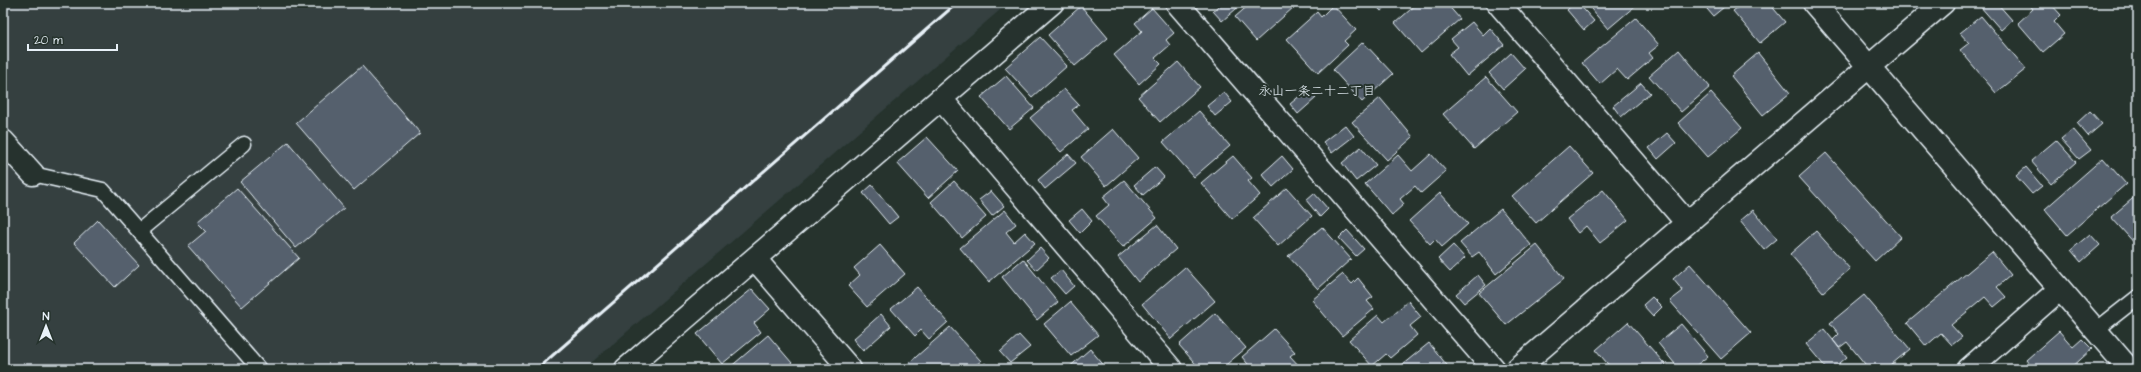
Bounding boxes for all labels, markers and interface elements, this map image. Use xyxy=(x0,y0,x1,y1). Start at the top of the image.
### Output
scale bar xyxy=(28,26,117,52)
text: 20 m xyxy=(34,32,63,49)
district label: 永山一条二十二丁目 xyxy=(1258,82,1376,100)
north arrow xyxy=(26,306,66,346)
text: N xyxy=(43,309,50,324)

